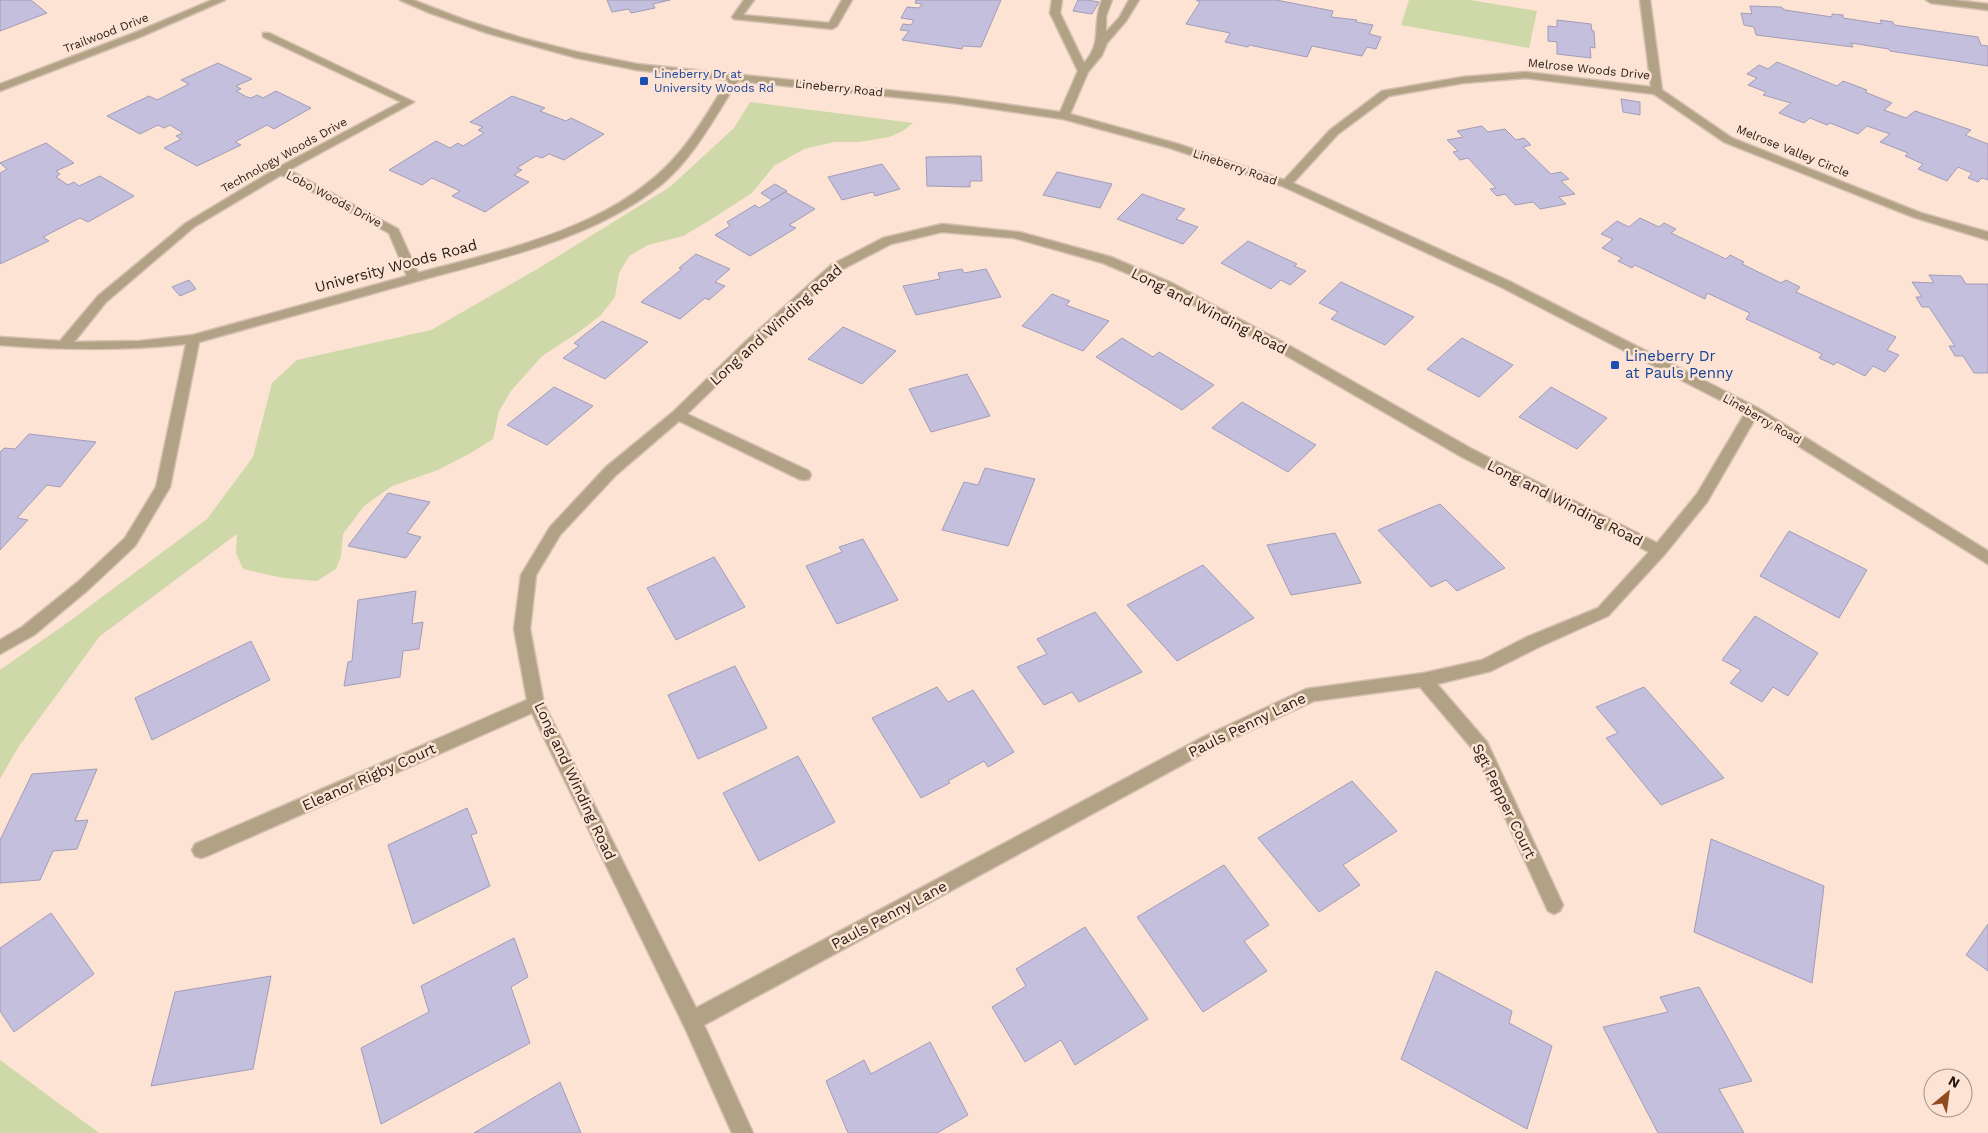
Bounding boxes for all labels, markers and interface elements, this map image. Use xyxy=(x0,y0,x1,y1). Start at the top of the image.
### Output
street label: Trailwood Drive xyxy=(61,10,151,56)
street label: Melrose Woods Drive xyxy=(1527,56,1651,82)
place label: Lineberry Dr at University Woods Rd xyxy=(654,67,774,95)
marker: Lineberry Dr at University Woods Rd xyxy=(638,75,650,87)
street label: Lineberry Road xyxy=(794,76,884,100)
street label: Technology Woods Drive xyxy=(219,114,350,196)
street label: Melrose Valley Circle xyxy=(1734,122,1852,180)
street label: Lineberry Road xyxy=(1191,146,1279,188)
street label: Lobo Woods Drive xyxy=(284,168,384,230)
street label: University Woods Road xyxy=(313,236,479,296)
street label: Long and Winding Road xyxy=(706,261,846,389)
street label: Long and Winding Road xyxy=(1128,264,1290,358)
place label: Lineberry Dr at Pauls Penny xyxy=(1625,347,1733,382)
marker: Lineberry Dr at Pauls Penny xyxy=(1609,359,1621,371)
street label: Lineberry Road xyxy=(1720,391,1804,447)
street label: Long and Winding Road xyxy=(1484,456,1646,550)
street label: Pauls Penny Lane xyxy=(1185,689,1309,761)
street label: Long and Winding Road xyxy=(530,699,620,863)
street label: Eleanor Rigby Court xyxy=(299,739,439,815)
street label: Sgt Pepper Court xyxy=(1468,741,1540,862)
street label: Pauls Penny Lane xyxy=(828,877,950,953)
north arrow xyxy=(1923,1068,1973,1118)
text: N xyxy=(1946,1072,1963,1091)

